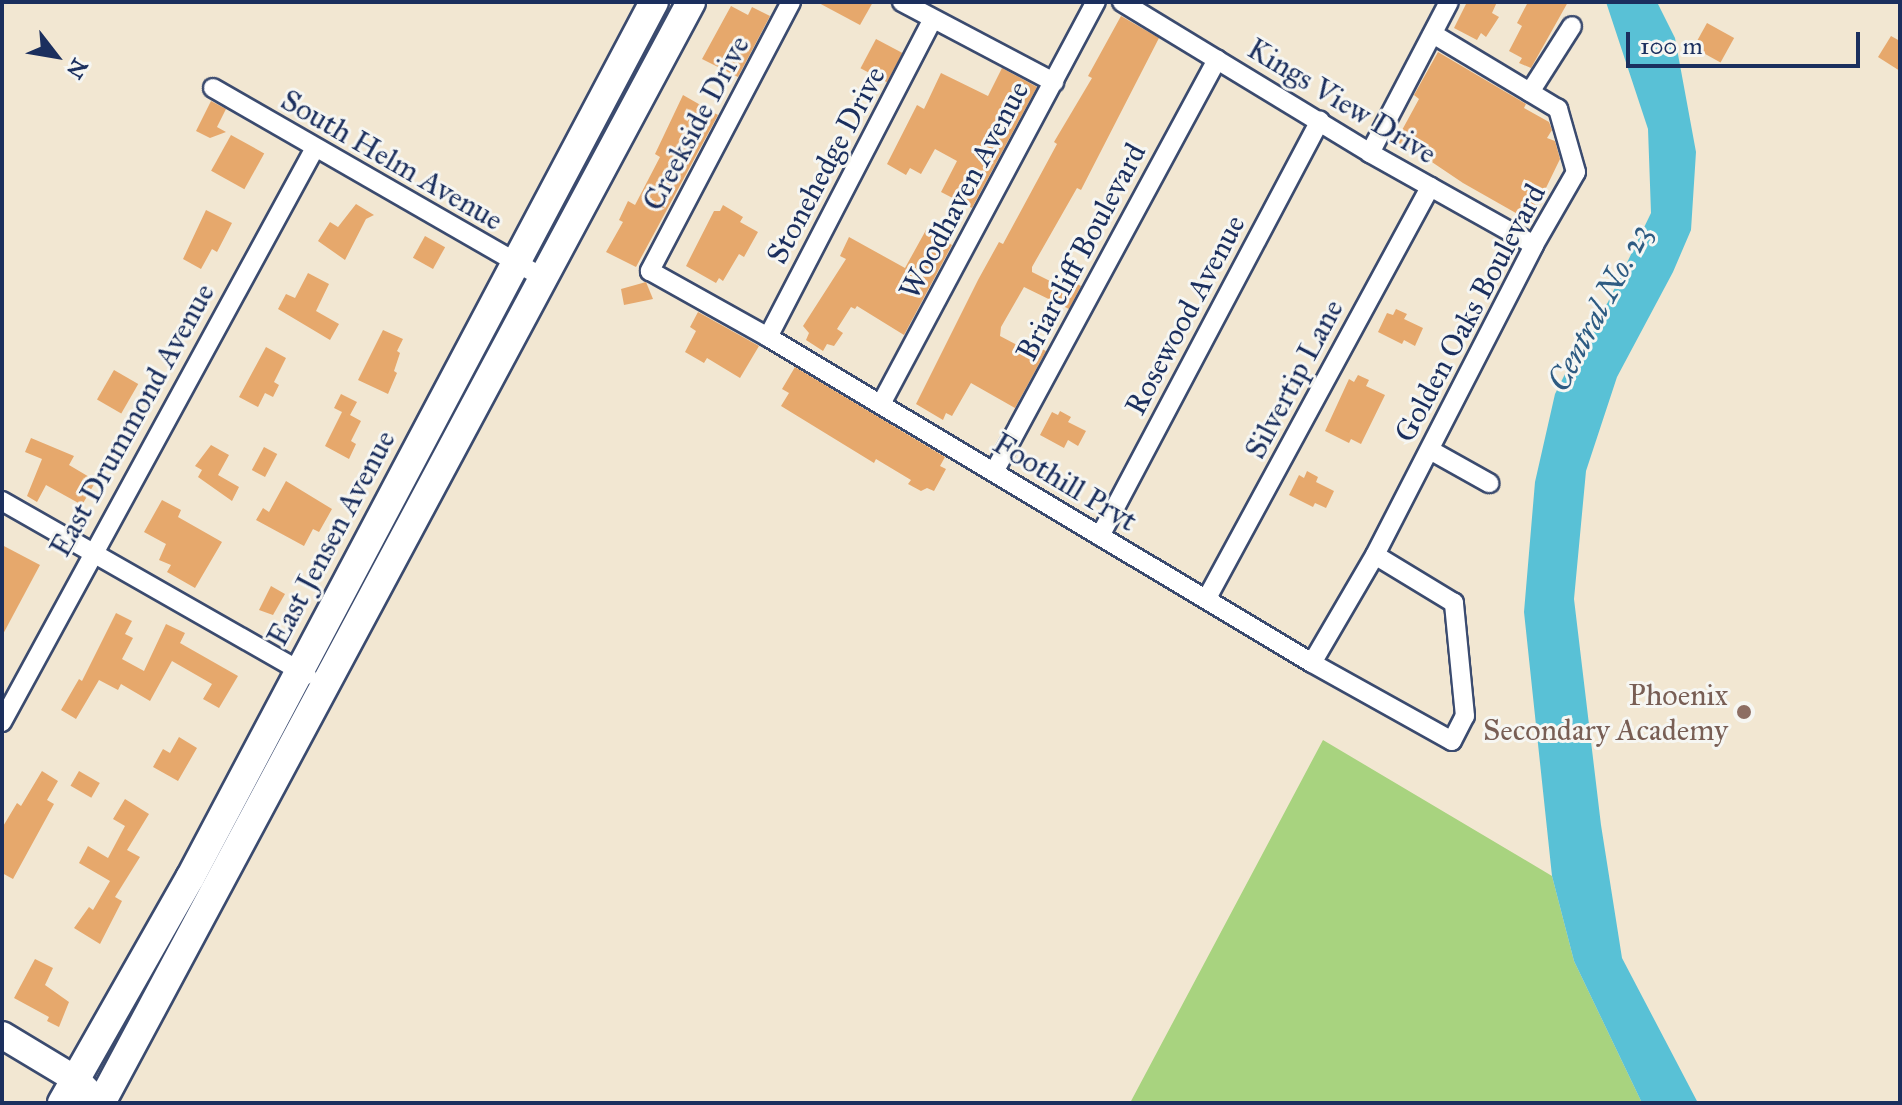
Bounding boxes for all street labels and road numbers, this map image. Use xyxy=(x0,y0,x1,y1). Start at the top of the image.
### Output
street label: Creekside Drive xyxy=(635,29,757,217)
street label: Kings View Drive xyxy=(1241,30,1443,172)
street label: Stonehedge Drive xyxy=(759,60,893,270)
street label: Woodhaven Avenue xyxy=(891,75,1037,305)
street label: South Helm Avenue xyxy=(275,82,509,238)
street label: Briarcliff Boulevard xyxy=(1009,137,1153,367)
street label: Golden Oaks Boulevard xyxy=(1387,178,1553,448)
street label: Rosewood Avenue xyxy=(1117,209,1253,421)
street label: East Drummond Avenue xyxy=(42,277,222,563)
street label: Silvertip Lane xyxy=(1237,293,1351,465)
street label: East Jensen Avenue xyxy=(259,424,403,652)
street label: Foothill Prvt xyxy=(986,425,1144,539)

